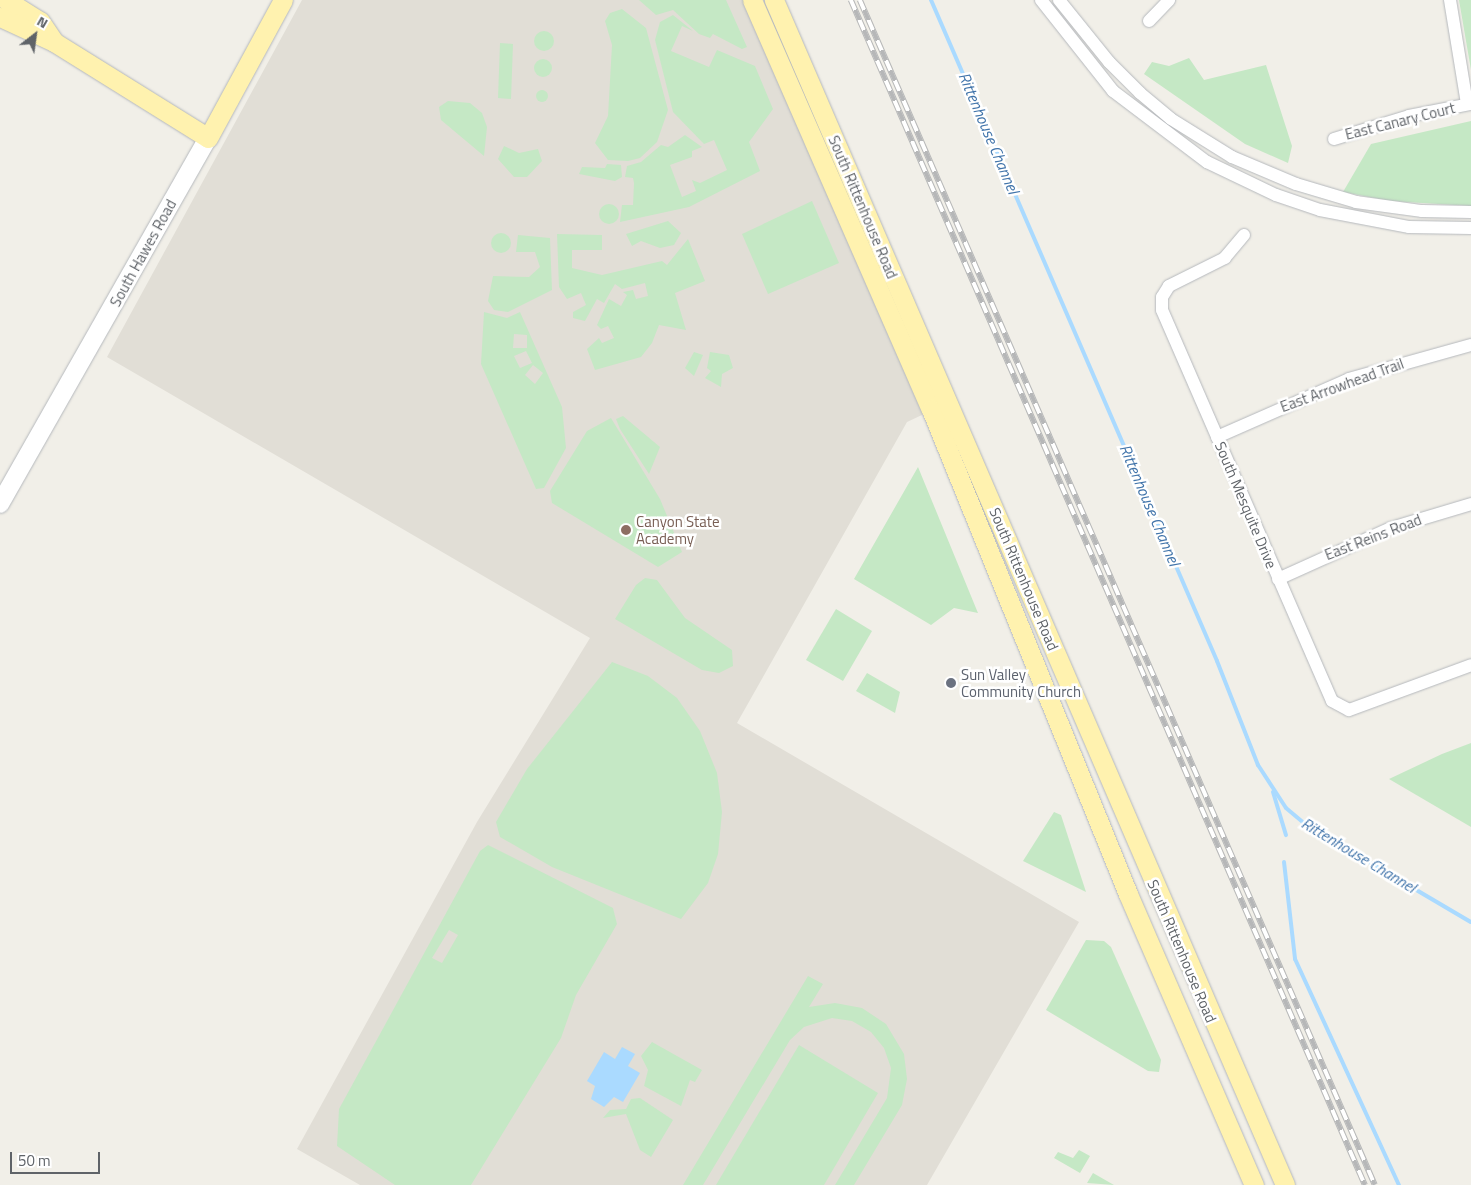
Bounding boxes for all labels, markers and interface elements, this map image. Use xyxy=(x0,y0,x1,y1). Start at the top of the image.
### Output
north arrow xyxy=(10,10,60,60)
text: N xyxy=(33,10,52,33)
water label: Rittenhouse Channel xyxy=(955,69,1023,197)
street label: East Canary Court xyxy=(1343,99,1457,143)
street label: South Rittenhouse Road xyxy=(825,133,901,281)
street label: South Hawes Road xyxy=(106,196,180,310)
street label: East Arrowhead Trail xyxy=(1278,354,1406,416)
street label: South Mesquite Drive xyxy=(1211,439,1281,571)
water label: Rittenhouse Channel xyxy=(1116,441,1184,569)
street label: South Rittenhouse Road xyxy=(986,505,1062,653)
street label: East Reins Road xyxy=(1322,510,1424,564)
place label: Canyon State Academy xyxy=(636,512,720,547)
marker: Canyon State Academy xyxy=(620,524,632,536)
place label: Sun Valley Community Church xyxy=(961,665,1081,700)
marker: Sun Valley Community Church xyxy=(945,677,957,689)
water label: Rittenhouse Channel xyxy=(1298,813,1420,897)
street label: South Rittenhouse Road xyxy=(1144,877,1220,1025)
scale bar xyxy=(12,1142,102,1174)
text: 50 m xyxy=(18,1149,51,1172)

